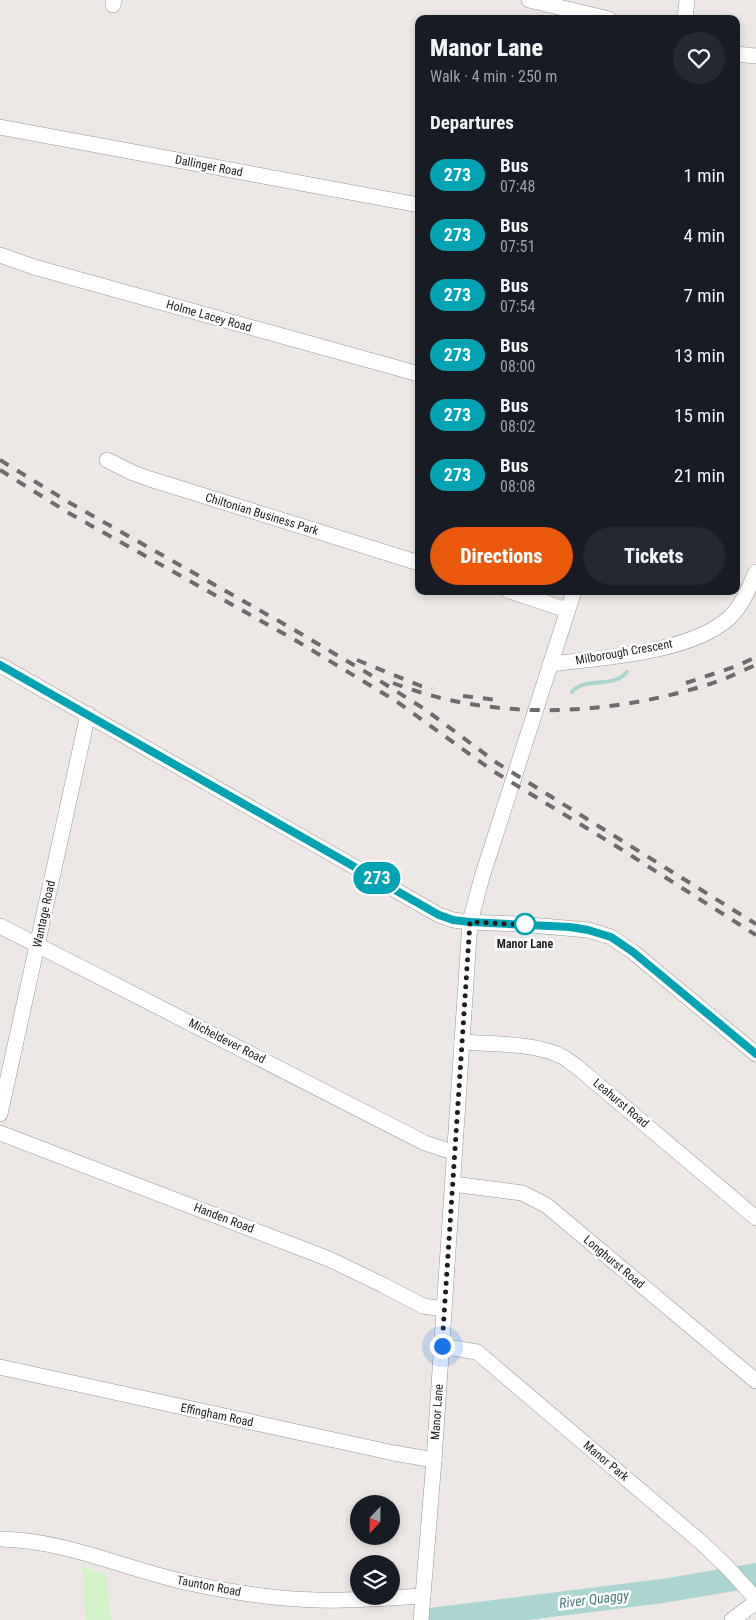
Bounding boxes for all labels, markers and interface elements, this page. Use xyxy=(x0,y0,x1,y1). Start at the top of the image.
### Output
button: heart xyxy=(673,32,725,84)
text: Manor Lane xyxy=(430,34,543,62)
text: Walk · 4 min · 250 m xyxy=(430,67,557,86)
text: Departures xyxy=(430,111,514,134)
street label: Dallinger Road xyxy=(174,153,244,179)
text: Bus xyxy=(500,154,529,177)
text: 273 xyxy=(444,164,471,185)
text: 1 min xyxy=(683,164,725,187)
text: 07:48 xyxy=(500,177,535,196)
text: Bus xyxy=(500,214,529,237)
text: 273 xyxy=(444,224,471,245)
text: 4 min xyxy=(683,224,725,247)
text: 07:51 xyxy=(500,237,535,256)
text: Bus xyxy=(500,274,529,297)
text: 273 xyxy=(444,284,471,305)
text: 7 min xyxy=(683,284,725,307)
street label: Holme Lacey Road xyxy=(165,297,253,335)
text: 07:54 xyxy=(500,297,535,316)
text: Bus xyxy=(500,334,529,357)
text: 273 xyxy=(444,344,471,365)
text: 13 min xyxy=(674,344,725,367)
text: 08:00 xyxy=(500,357,535,376)
text: Bus xyxy=(500,394,529,417)
text: 273 xyxy=(444,404,471,425)
text: 15 min xyxy=(674,404,725,427)
text: 08:02 xyxy=(500,417,535,436)
text: Bus xyxy=(500,454,529,477)
text: 273 xyxy=(444,464,471,485)
text: 21 min xyxy=(674,464,725,487)
text: 08:08 xyxy=(500,477,535,496)
street label: Chiltonian Business Park xyxy=(204,490,321,538)
button: Directions xyxy=(430,527,573,585)
button: Tickets xyxy=(583,527,725,585)
street label: Milborough Crescent xyxy=(574,636,674,667)
line badge: 273 xyxy=(348,862,406,894)
text: 273 xyxy=(363,867,391,888)
street label: Wantage Road xyxy=(30,879,58,949)
marker: Manor Lane xyxy=(514,913,536,935)
place label: Manor Lane xyxy=(497,937,553,951)
street label: Micheldever Road xyxy=(186,1016,268,1066)
street label: Leahurst Road xyxy=(590,1076,652,1130)
street label: Handen Road xyxy=(192,1200,256,1236)
street label: Longhurst Road xyxy=(581,1233,647,1291)
your location xyxy=(430,1334,455,1359)
street label: Manor Lane xyxy=(428,1383,446,1440)
street label: Effingham Road xyxy=(179,1400,255,1430)
street label: Manor Park xyxy=(581,1438,632,1484)
north arrow xyxy=(350,1495,400,1545)
map controls xyxy=(350,1495,400,1605)
button: layers xyxy=(350,1555,400,1605)
street label: Taunton Road xyxy=(176,1573,242,1599)
water label: River Quaggy xyxy=(558,1587,630,1611)

